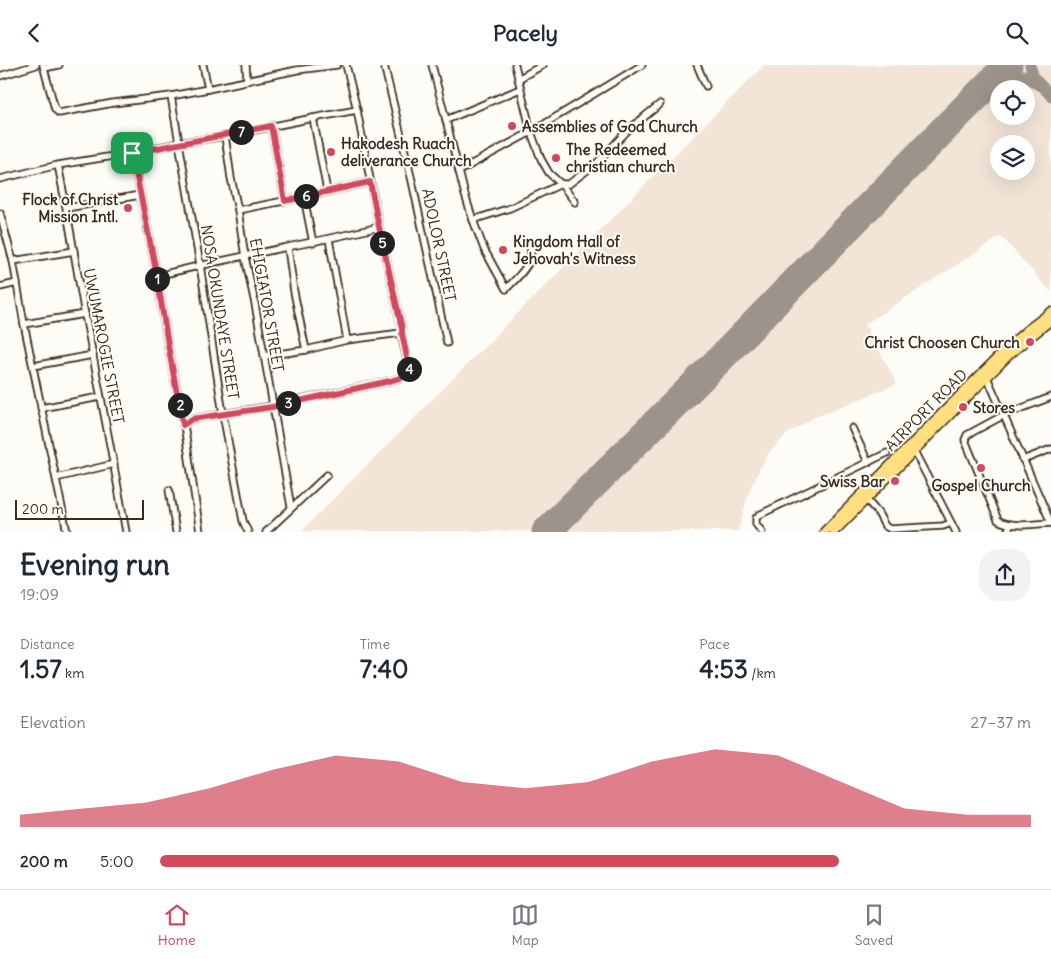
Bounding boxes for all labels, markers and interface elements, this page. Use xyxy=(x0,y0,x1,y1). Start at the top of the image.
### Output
icon: back xyxy=(20,19,48,47)
text: Pacely xyxy=(493,19,558,47)
icon: search xyxy=(1003,19,1031,47)
map controls xyxy=(990,80,1035,180)
button: locate xyxy=(990,80,1035,125)
place label: Assemblies of God Church xyxy=(522,117,698,136)
pin: 7 xyxy=(228,119,254,145)
marker: Assemblies of God Church xyxy=(506,120,518,132)
text: 7 xyxy=(238,123,245,141)
pin xyxy=(111,132,153,174)
place label: Hakodesh Ruach deliverance Church xyxy=(341,134,472,170)
button: layers xyxy=(990,135,1035,180)
icon: arrive xyxy=(118,139,146,167)
place label: The Redeemed christian church xyxy=(566,140,675,176)
marker: Hakodesh Ruach deliverance Church xyxy=(325,146,337,158)
marker: The Redeemed christian church xyxy=(550,152,562,164)
pin: 6 xyxy=(294,183,318,209)
text: 6 xyxy=(302,187,311,205)
street label: ADOLOR STREET xyxy=(418,187,460,304)
place label: Flock of Christ Mission Intl. xyxy=(22,190,119,226)
marker: Flock of Christ Mission Intl. xyxy=(122,202,134,214)
street label: NOSA OKUNDAYE STREET xyxy=(197,223,243,401)
pin: 5 xyxy=(370,231,394,255)
place label: Kingdom Hall of Jehovah's Witness xyxy=(513,232,636,268)
text: 5 xyxy=(378,234,387,252)
street label: EHIGIATOR STREET xyxy=(246,237,288,373)
marker: Kingdom Hall of Jehovah's Witness xyxy=(497,244,509,256)
street label: UWUMAROGIE STREET xyxy=(80,267,128,425)
pin: 1 xyxy=(144,267,170,291)
text: 1 xyxy=(155,270,160,288)
place label: Christ Choosen Church xyxy=(865,333,1020,352)
marker: Christ Choosen Church xyxy=(1024,336,1036,348)
pin: 4 xyxy=(396,357,422,381)
text: 4 xyxy=(405,360,414,378)
street label: AIRPORT ROAD xyxy=(881,365,971,455)
pin: 3 xyxy=(276,391,300,415)
pin: 2 xyxy=(168,393,192,417)
text: 3 xyxy=(285,394,292,412)
text: 2 xyxy=(177,396,184,414)
place label: Stores xyxy=(973,398,1015,417)
marker: Stores xyxy=(957,401,969,413)
marker: Gospel Church xyxy=(975,462,987,474)
place label: Swiss Bar xyxy=(820,472,886,491)
marker: Swiss Bar xyxy=(889,475,901,487)
place label: Gospel Church xyxy=(931,476,1031,496)
scale bar xyxy=(15,497,144,520)
text: 200 m xyxy=(22,500,64,518)
text: Evening run xyxy=(20,547,170,583)
button: share xyxy=(979,549,1031,601)
text: 19:09 xyxy=(20,584,59,604)
text: Distance xyxy=(20,635,75,653)
text: Time xyxy=(360,635,390,653)
text: Pace xyxy=(699,635,730,653)
text: 1.57 xyxy=(20,653,62,685)
text: 7:40 xyxy=(360,653,408,685)
text: 4:53 xyxy=(699,653,748,685)
text: km xyxy=(62,664,84,682)
text: /km xyxy=(748,664,776,682)
text: Elevation xyxy=(20,712,86,732)
text: 27–37 m xyxy=(971,712,1031,732)
text: 200 m xyxy=(20,851,68,871)
text: 5:00 xyxy=(100,851,134,871)
tab: Home xyxy=(158,901,196,949)
tab: Map xyxy=(511,901,539,949)
tab: Saved xyxy=(855,901,893,949)

